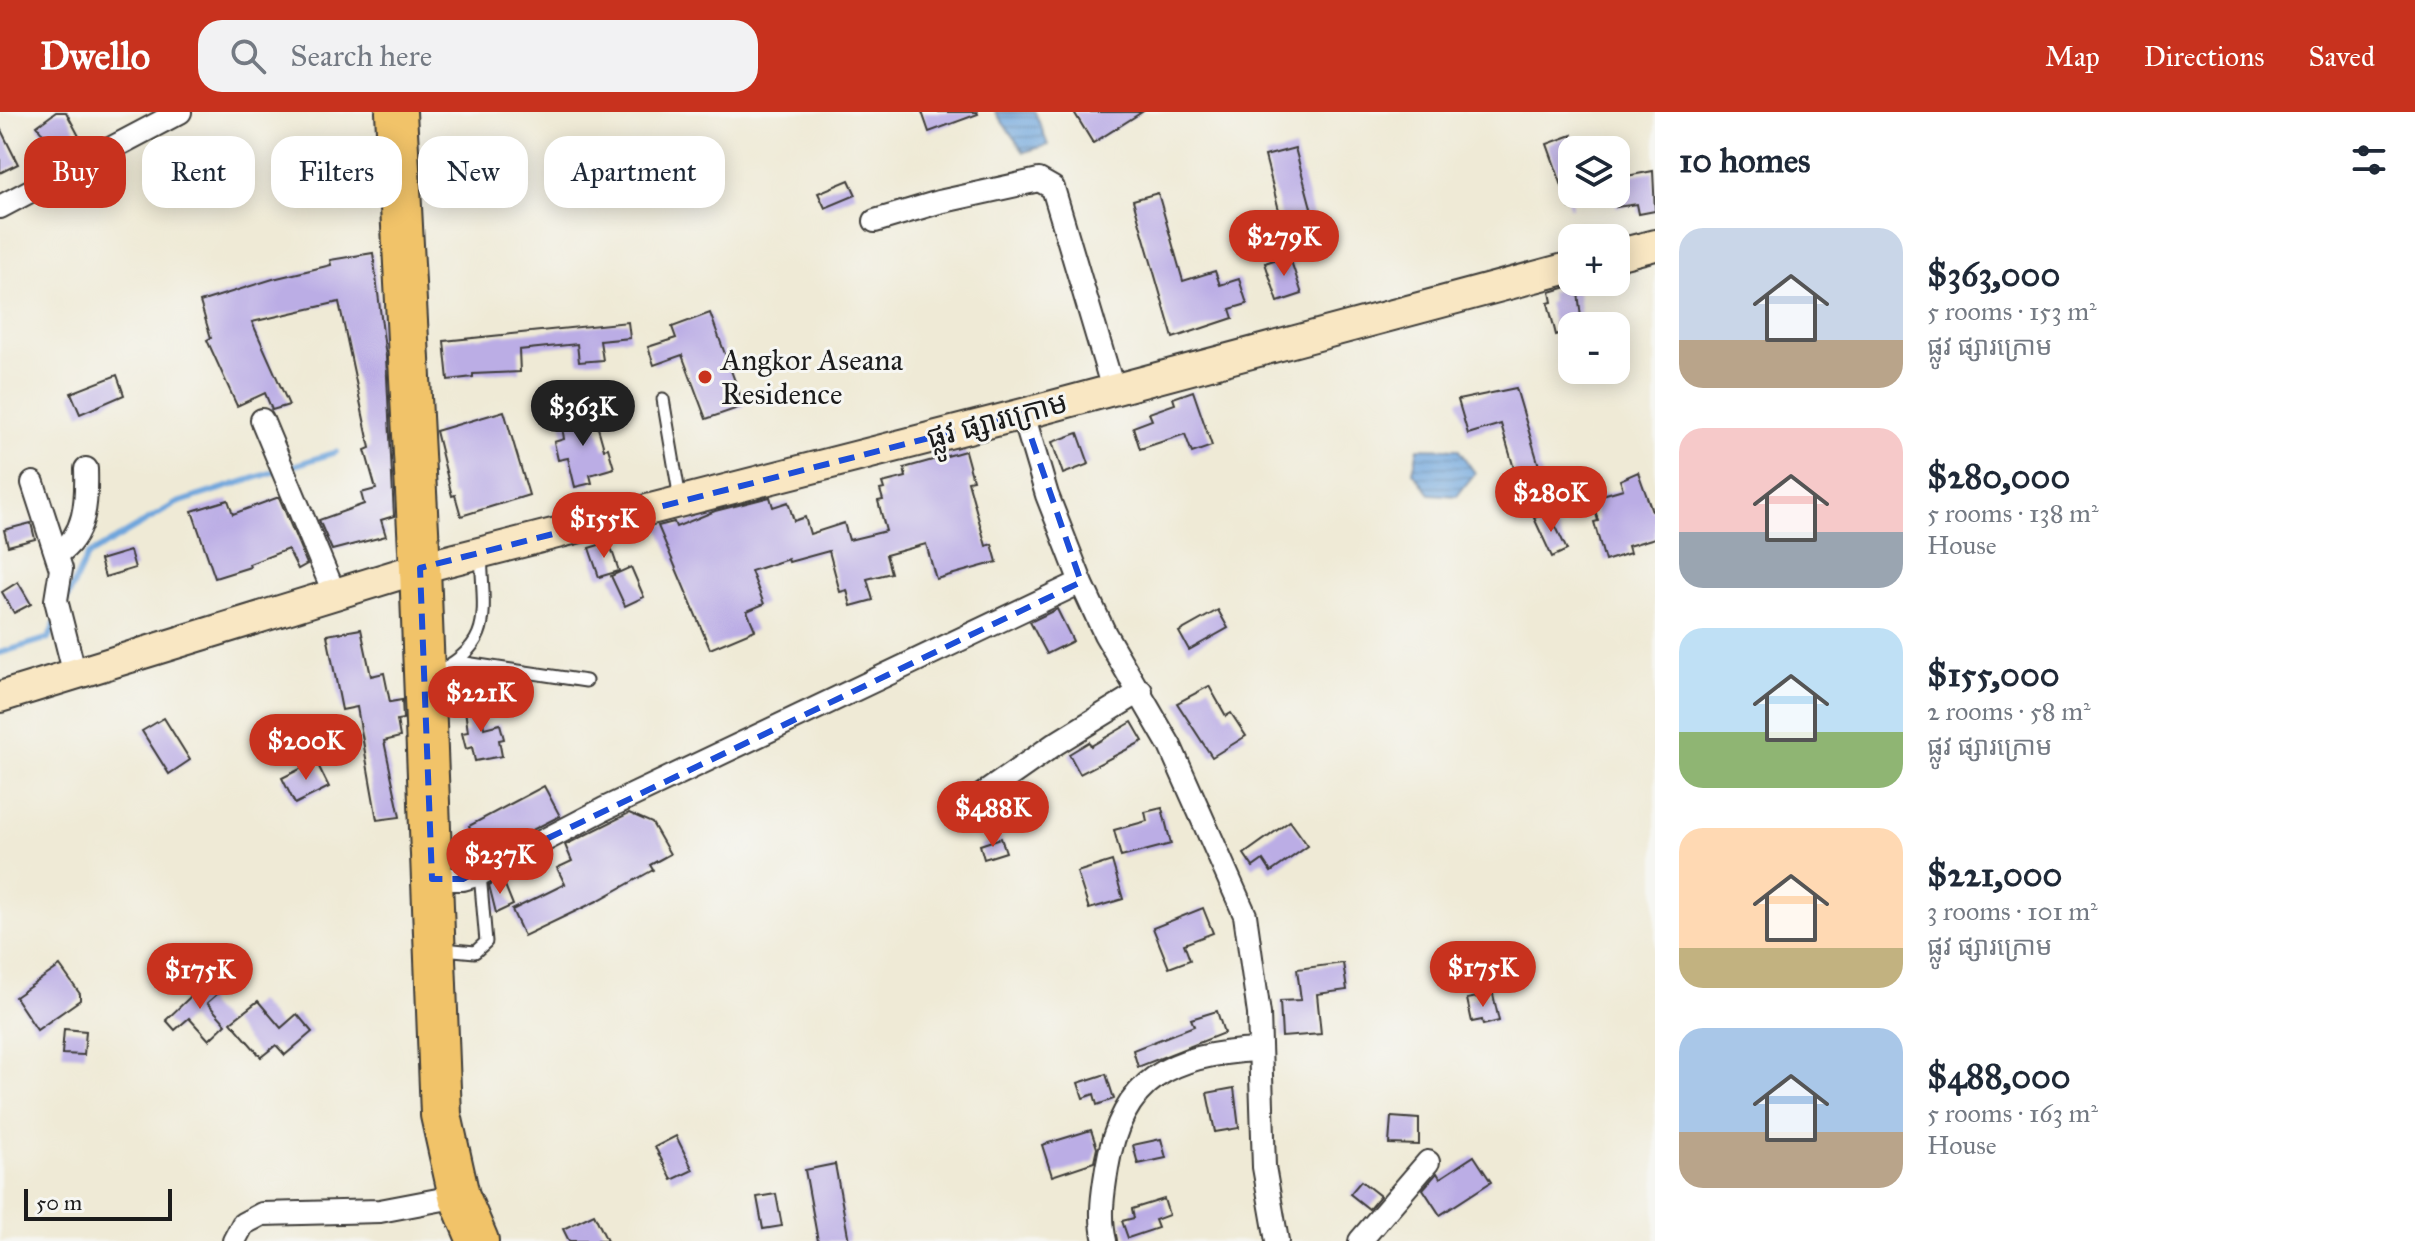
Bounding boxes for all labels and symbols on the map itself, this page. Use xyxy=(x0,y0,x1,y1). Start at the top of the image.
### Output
pin: $279K xyxy=(1228,210,1340,278)
place label: Angkor Aseana Residence xyxy=(719,342,904,412)
marker: Angkor Aseana Residence xyxy=(696,368,714,386)
pin: $363K xyxy=(527,380,639,448)
street label: ផ្លូវ ផ្សារក្រោម xyxy=(923,384,1074,464)
pin: $280K xyxy=(1495,466,1607,534)
pin: $155K xyxy=(548,492,660,560)
pin: $221K xyxy=(425,666,537,734)
pin: $200K xyxy=(250,714,362,782)
pin: $488K xyxy=(937,781,1049,849)
pin: $237K xyxy=(444,828,556,896)
pin: $175K xyxy=(1427,941,1539,1009)
pin: $175K xyxy=(144,943,256,1011)
scale bar xyxy=(24,1185,172,1221)

